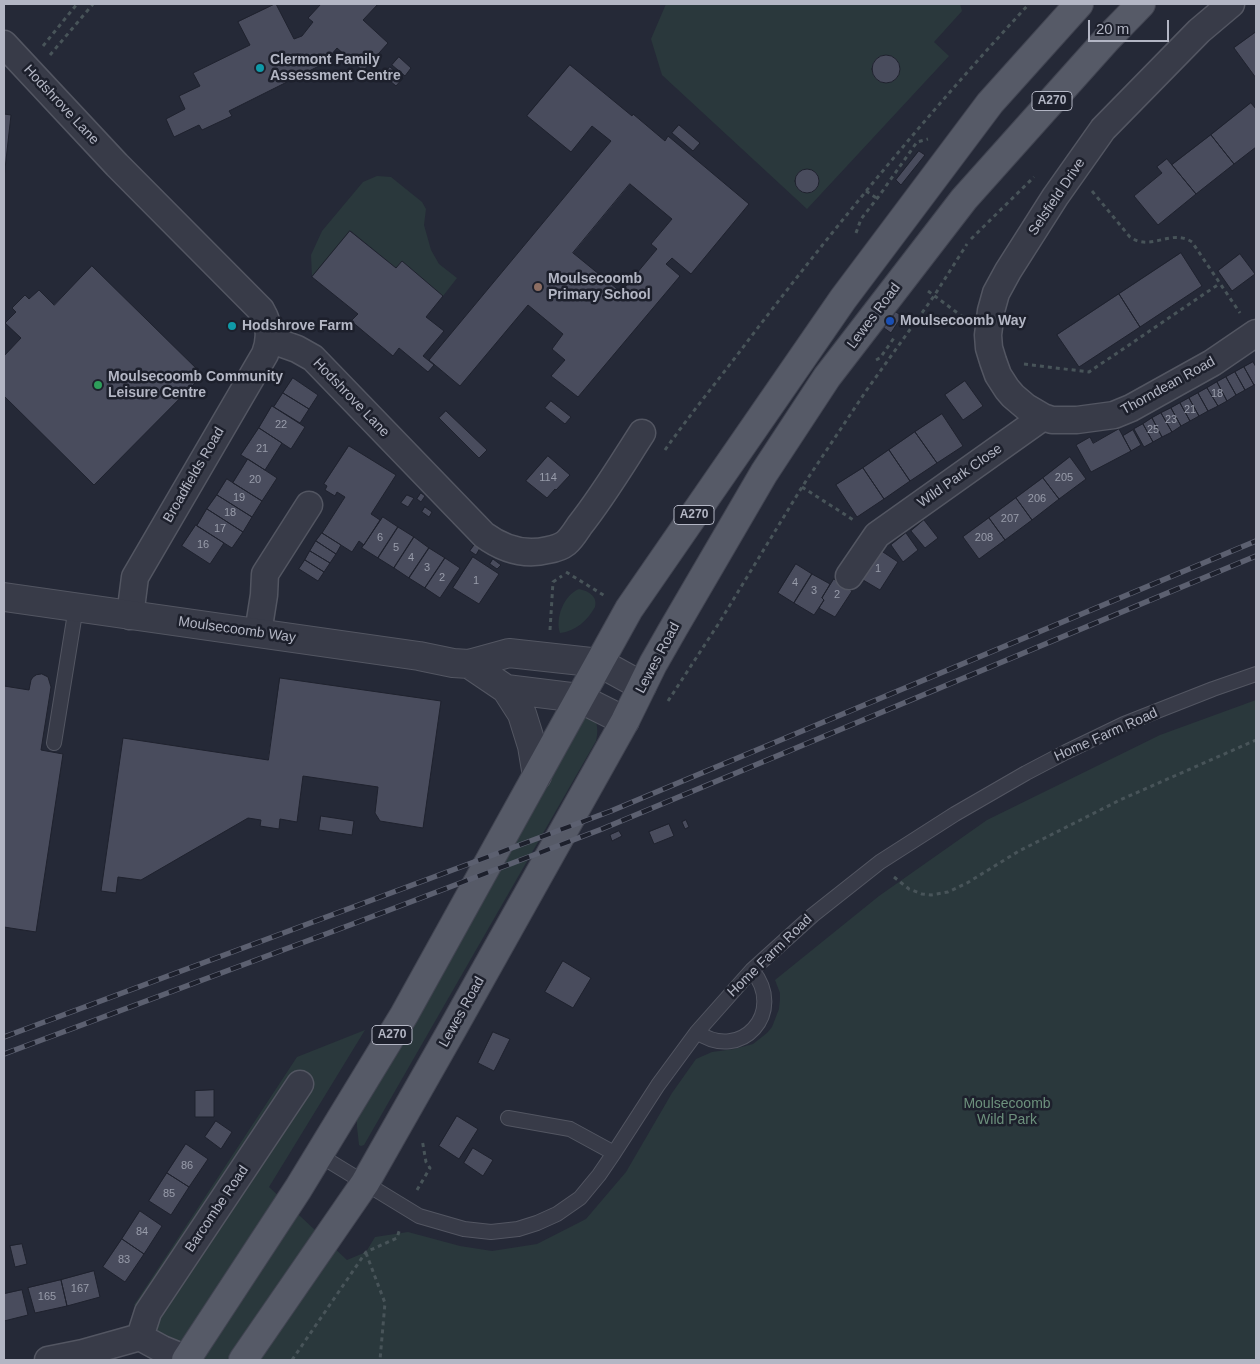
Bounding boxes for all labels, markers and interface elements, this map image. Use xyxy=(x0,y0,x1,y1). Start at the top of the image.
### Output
scale bar xyxy=(1090,10,1171,42)
text: 20 m xyxy=(1096,20,1129,37)
place label: Clermont Family Assessment Centre xyxy=(270,52,401,84)
street label: Hodshrove Lane xyxy=(20,62,102,148)
marker: Clermont Family Assessment Centre xyxy=(254,62,266,74)
road number: A270 xyxy=(1032,92,1072,110)
street label: Selsfield Drive xyxy=(1025,155,1089,239)
place label: Moulsecoomb Primary School xyxy=(548,271,651,304)
street label: Lewes Road xyxy=(844,280,904,352)
marker: Moulsecoomb Primary School xyxy=(532,281,544,293)
place label: Moulsecoomb Way xyxy=(900,313,1026,329)
marker: Moulsecoomb Way xyxy=(884,315,896,327)
place label: Hodshrove Farm xyxy=(242,318,353,334)
marker: Hodshrove Farm xyxy=(226,320,238,332)
street label: Thorndean Road xyxy=(1118,353,1218,419)
street label: Hodshrove Lane xyxy=(309,355,393,441)
place label: Moulsecoomb Community Leisure Centre xyxy=(108,369,283,402)
marker: Moulsecoomb Community Leisure Centre xyxy=(92,379,104,391)
house number: 18 xyxy=(1211,387,1223,401)
house number: 21 xyxy=(1184,403,1196,417)
house number: 23 xyxy=(1165,413,1177,427)
house number: 22 xyxy=(275,418,287,432)
house number: 25 xyxy=(1147,423,1159,437)
street label: Broadfields Road xyxy=(160,424,228,526)
street label: Wild Park Close xyxy=(914,441,1006,511)
house number: 21 xyxy=(256,442,268,456)
house number: 114 xyxy=(539,471,557,485)
house number: 205 xyxy=(1055,471,1073,485)
house number: 20 xyxy=(249,473,261,487)
house number: 19 xyxy=(233,491,245,505)
house number: 206 xyxy=(1028,492,1046,506)
house number: 18 xyxy=(224,506,236,520)
road number: A270 xyxy=(674,506,714,524)
house number: 207 xyxy=(1001,512,1019,526)
house number: 17 xyxy=(214,522,226,536)
house number: 6 xyxy=(377,531,383,545)
house number: 208 xyxy=(975,531,993,545)
house number: 16 xyxy=(197,538,209,552)
house number: 5 xyxy=(393,541,399,555)
house number: 4 xyxy=(408,551,414,565)
house number: 3 xyxy=(424,561,430,575)
house number: 1 xyxy=(875,562,881,576)
house number: 2 xyxy=(439,571,445,585)
house number: 1 xyxy=(473,574,479,588)
house number: 4 xyxy=(792,576,798,590)
house number: 3 xyxy=(811,584,817,598)
house number: 2 xyxy=(834,588,840,602)
street label: Moulsecoomb Way xyxy=(177,613,297,647)
street label: Lewes Road xyxy=(632,620,684,696)
street label: Home Farm Road xyxy=(1052,705,1160,765)
street label: Home Farm Road xyxy=(724,911,816,1001)
street label: Lewes Road xyxy=(436,974,488,1050)
road number: A270 xyxy=(372,1026,412,1044)
park label: Moulsecoomb Wild Park xyxy=(963,1096,1051,1128)
house number: 86 xyxy=(181,1159,193,1173)
street label: Barcombe Road xyxy=(182,1162,252,1256)
house number: 85 xyxy=(163,1187,175,1201)
house number: 84 xyxy=(136,1225,148,1239)
house number: 83 xyxy=(118,1253,130,1267)
house number: 167 xyxy=(71,1282,89,1296)
house number: 165 xyxy=(38,1290,56,1304)

